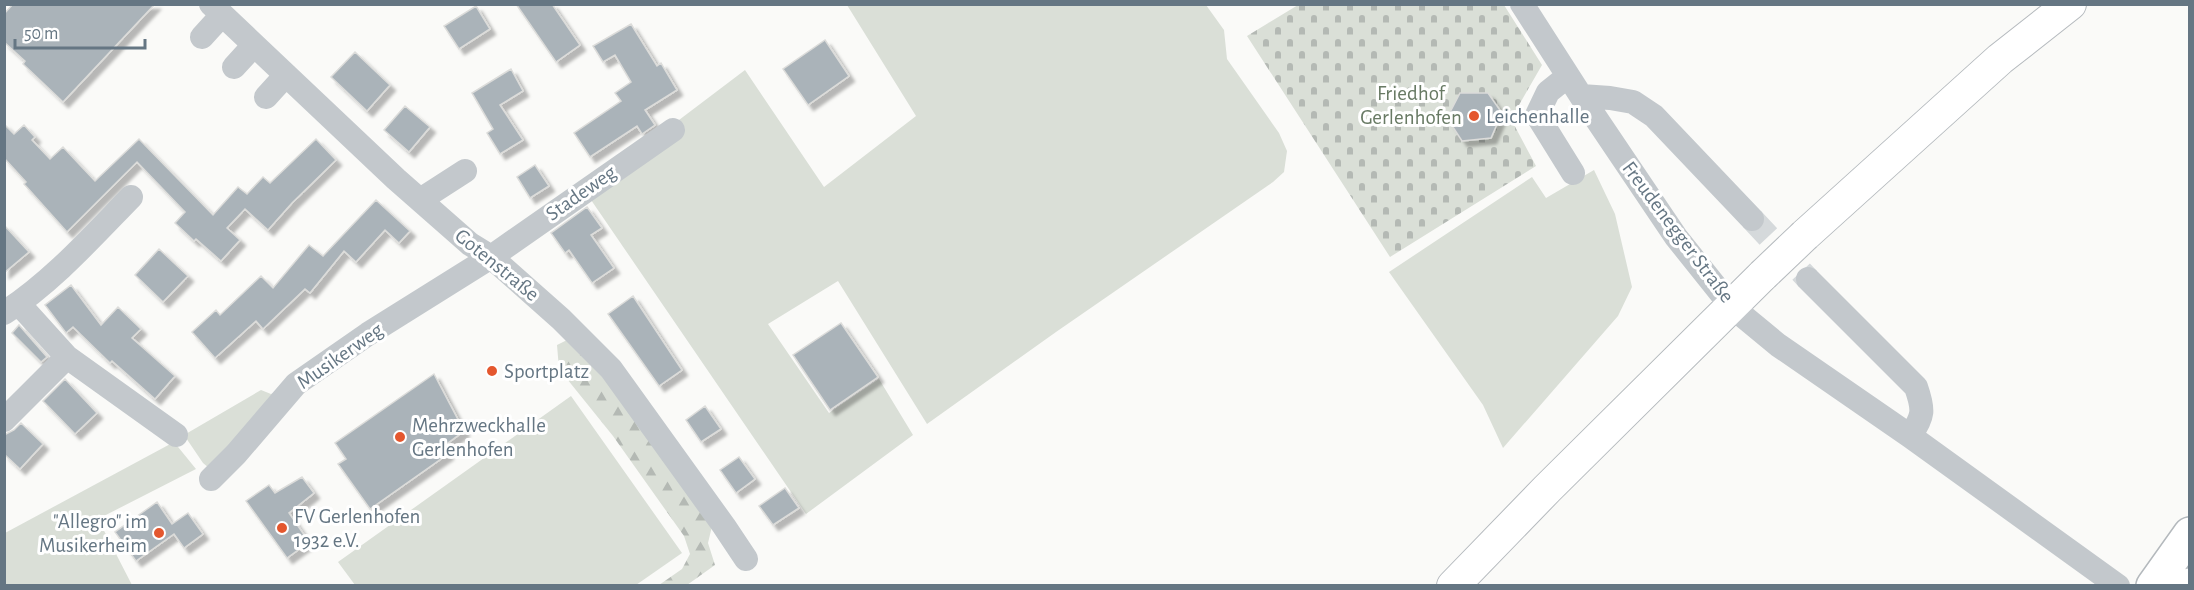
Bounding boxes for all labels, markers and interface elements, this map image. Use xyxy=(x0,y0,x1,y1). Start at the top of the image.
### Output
scale bar xyxy=(15,12,146,50)
text: 50 m xyxy=(24,25,58,43)
park label: Friedhof Gerlenhofen xyxy=(1360,83,1462,128)
place label: Leichenhalle xyxy=(1486,106,1589,127)
marker: Leichenhalle xyxy=(1467,109,1481,123)
street label: Freudenegger Straße xyxy=(1618,157,1738,307)
street label: Stadeweg xyxy=(542,161,621,225)
street label: Gotenstraße xyxy=(451,225,543,305)
street label: Musikerweg xyxy=(293,319,387,393)
place label: Sportplatz xyxy=(504,361,589,382)
marker: Sportplatz xyxy=(485,364,499,378)
place label: Mehrzweckhalle Gerlenhofen xyxy=(412,415,546,460)
marker: Mehrzweckhalle Gerlenhofen xyxy=(393,430,407,444)
place label: FV Gerlenhofen 1932 e.V. xyxy=(294,506,420,551)
place label: "Allegro" im Musikerheim xyxy=(39,511,147,556)
marker: FV Gerlenhofen 1932 e.V. xyxy=(275,521,289,535)
marker: "Allegro" im Musikerheim xyxy=(152,526,166,540)

